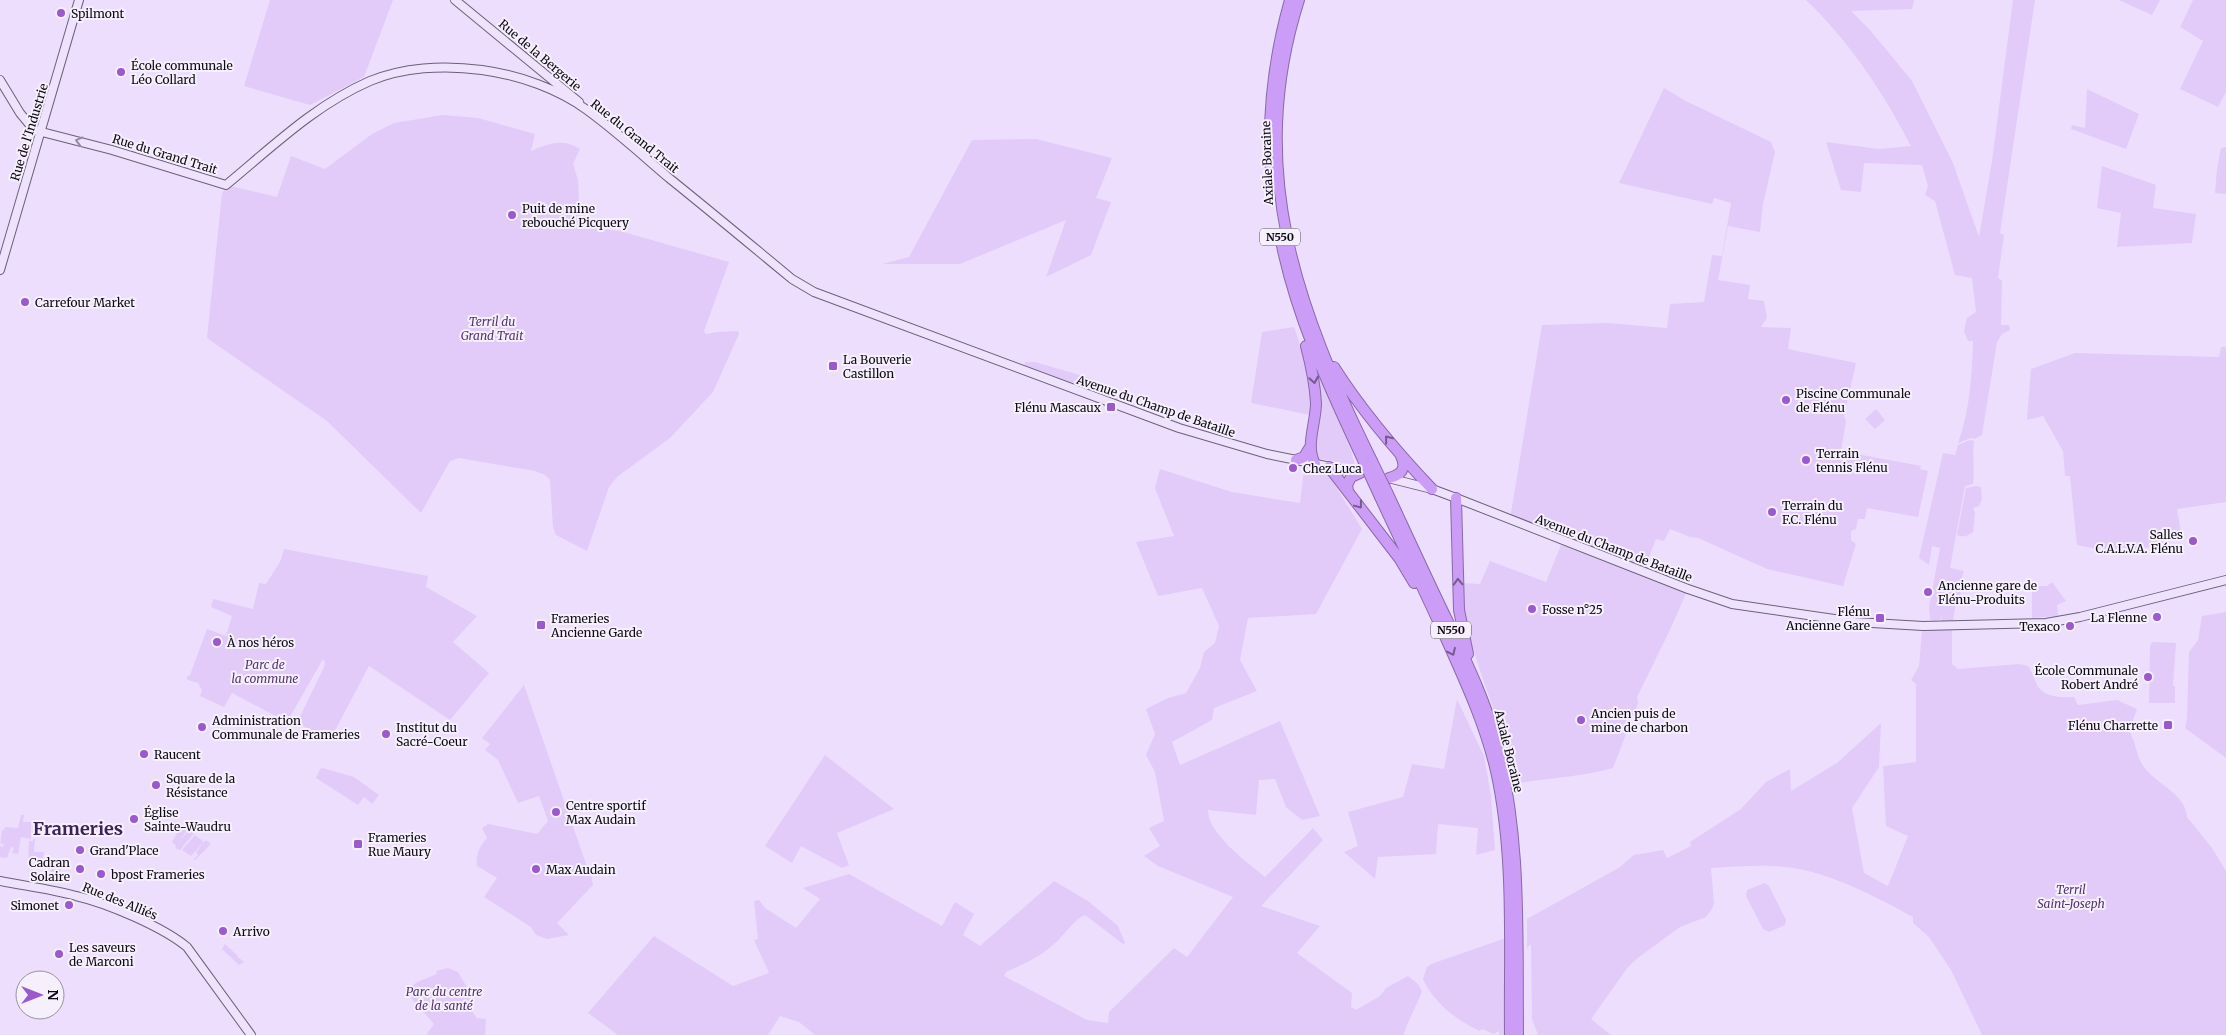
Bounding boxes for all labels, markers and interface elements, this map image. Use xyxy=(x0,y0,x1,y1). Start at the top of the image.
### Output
place label: Spilmont xyxy=(71,6,125,21)
marker: Spilmont xyxy=(55,7,67,19)
street label: Rue de la Bergerie xyxy=(496,16,584,94)
place label: École communale Léo Collard xyxy=(131,58,233,87)
marker: École communale Léo Collard xyxy=(115,66,127,78)
street label: Rue de l'Industrie xyxy=(7,81,51,183)
street label: Rue du Grand Trait xyxy=(588,96,682,176)
street label: Axiale Boraine xyxy=(1258,121,1276,206)
street label: Rue du Grand Trait xyxy=(111,131,220,177)
one-way arrow xyxy=(75,136,83,146)
place label: Puit de mine rebouché Picquery xyxy=(522,201,629,230)
marker: Puit de mine rebouché Picquery xyxy=(506,209,518,221)
road number: N550 xyxy=(1260,228,1300,246)
place label: Carrefour Market xyxy=(35,295,135,310)
marker: Carrefour Market xyxy=(19,296,31,308)
park label: Terril du Grand Trait xyxy=(461,314,524,343)
place label: La Bouverie Castillon xyxy=(843,352,911,381)
marker: La Bouverie Castillon xyxy=(827,360,839,372)
street label: Avenue du Champ de Bataille xyxy=(1074,371,1237,440)
one-way arrow xyxy=(1308,376,1318,385)
place label: Piscine Communale de Flénu xyxy=(1796,386,1911,415)
marker: Piscine Communale de Flénu xyxy=(1780,394,1792,406)
place label: Flénu Mascaux xyxy=(1014,400,1102,415)
marker: Flénu Mascaux xyxy=(1105,401,1117,413)
one-way arrow xyxy=(1384,436,1393,445)
place label: Terrain tennis Flénu xyxy=(1816,446,1888,475)
marker: Terrain tennis Flénu xyxy=(1800,454,1812,466)
place label: Chez Luca xyxy=(1303,461,1362,476)
marker: Chez Luca xyxy=(1287,462,1299,474)
place label: Terrain du F.C. Flénu xyxy=(1782,498,1843,527)
one-way arrow xyxy=(1353,499,1361,508)
marker: Terrain du F.C. Flénu xyxy=(1766,506,1778,518)
street label: Avenue du Champ de Bataille xyxy=(1533,511,1694,585)
place label: Salles C.A.L.V.A. Flénu xyxy=(2096,527,2183,556)
marker: Salles C.A.L.V.A. Flénu xyxy=(2187,535,2199,547)
one-way arrow xyxy=(1452,578,1463,586)
place label: Ancienne gare de Flénu-Produits xyxy=(1937,578,2037,607)
marker: Ancienne gare de Flénu-Produits xyxy=(1922,586,1934,598)
place label: Fosse n°25 xyxy=(1542,602,1603,617)
marker: Fosse n°25 xyxy=(1526,603,1538,615)
place label: Flénu Ancienne Gare xyxy=(1785,604,1870,633)
place label: La Flenne xyxy=(2090,610,2147,625)
place label: Frameries Ancienne Garde xyxy=(550,611,642,640)
marker: La Flenne xyxy=(2151,611,2163,623)
marker: Flénu Ancienne Gare xyxy=(1874,612,1886,624)
marker: Frameries Ancienne Garde xyxy=(535,619,547,631)
place label: Texaco xyxy=(2019,619,2060,634)
marker: Texaco xyxy=(2064,620,2076,632)
road number: N550 xyxy=(1431,622,1471,638)
place label: À nos héros xyxy=(226,635,294,650)
marker: À nos héros xyxy=(211,636,223,648)
one-way arrow xyxy=(1446,647,1456,656)
park label: Parc de la commune xyxy=(231,657,299,686)
place label: École Communale Robert André xyxy=(2034,663,2138,692)
marker: École Communale Robert André xyxy=(2142,671,2154,683)
place label: Ancien puis de mine de charbon xyxy=(1590,706,1688,735)
street label: Axiale Boraine xyxy=(1491,707,1526,794)
place label: Administration Communale de Frameries xyxy=(211,713,360,742)
marker: Ancien puis de mine de charbon xyxy=(1575,714,1587,726)
place label: Flénu Charrette xyxy=(2068,718,2158,733)
marker: Flénu Charrette xyxy=(2162,719,2174,731)
place label: Institut du Sacré-Coeur xyxy=(396,720,468,749)
marker: Administration Communale de Frameries xyxy=(196,721,208,733)
marker: Institut du Sacré-Coeur xyxy=(380,728,392,740)
place label: Raucent xyxy=(154,747,201,762)
marker: Raucent xyxy=(138,748,150,760)
place label: Square de la Résistance xyxy=(166,771,236,800)
marker: Square de la Résistance xyxy=(150,779,162,791)
place label: Centre sportif Max Audain xyxy=(566,798,646,827)
place label: Église Sainte-Waudru xyxy=(144,805,231,834)
marker: Centre sportif Max Audain xyxy=(550,806,562,818)
marker: Église Sainte-Waudru xyxy=(128,813,140,825)
district label: Frameries xyxy=(33,817,123,840)
place label: Frameries Rue Maury xyxy=(368,830,431,859)
marker: Frameries Rue Maury xyxy=(352,838,364,850)
place label: Grand'Place xyxy=(90,843,159,858)
marker: Grand'Place xyxy=(74,844,86,856)
place label: Cadran Solaire xyxy=(29,855,70,884)
place label: Max Audain xyxy=(546,862,616,877)
marker: Cadran Solaire xyxy=(74,863,86,875)
marker: Max Audain xyxy=(530,863,542,875)
place label: bpost Frameries xyxy=(110,867,205,882)
marker: bpost Frameries xyxy=(95,868,107,880)
street label: Rue des Alliés xyxy=(80,879,160,923)
park label: Terril Saint-Joseph xyxy=(2037,882,2105,911)
place label: Simonet xyxy=(10,898,59,913)
marker: Simonet xyxy=(63,899,75,911)
place label: Arrivo xyxy=(232,924,270,939)
marker: Arrivo xyxy=(217,925,229,937)
place label: Les saveurs de Marconi xyxy=(69,940,136,969)
marker: Les saveurs de Marconi xyxy=(53,948,65,960)
north arrow xyxy=(15,970,65,1020)
park label: Parc du centre de la santé xyxy=(406,984,482,1013)
text: N xyxy=(44,989,62,1001)

